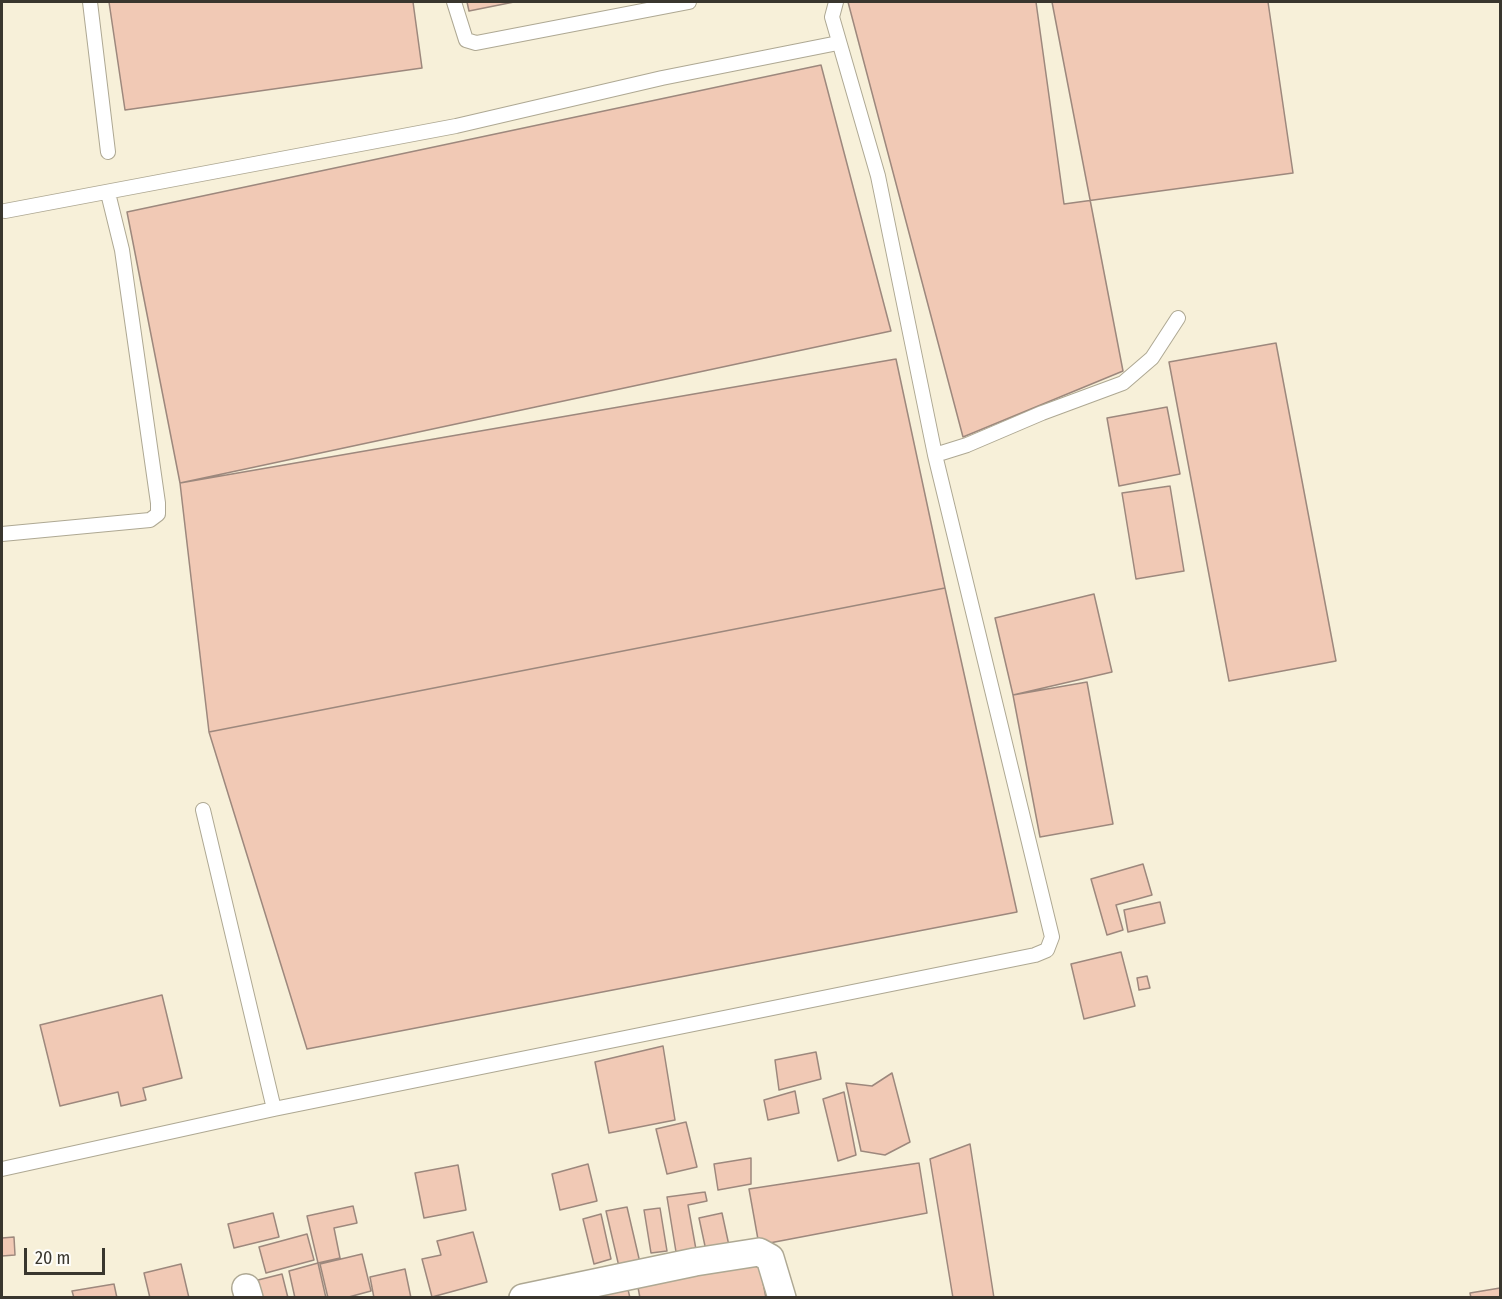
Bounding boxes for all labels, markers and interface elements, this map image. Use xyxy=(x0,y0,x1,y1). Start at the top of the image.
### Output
scale bar xyxy=(27,1236,108,1274)
text: 20 m xyxy=(35,1247,70,1269)

